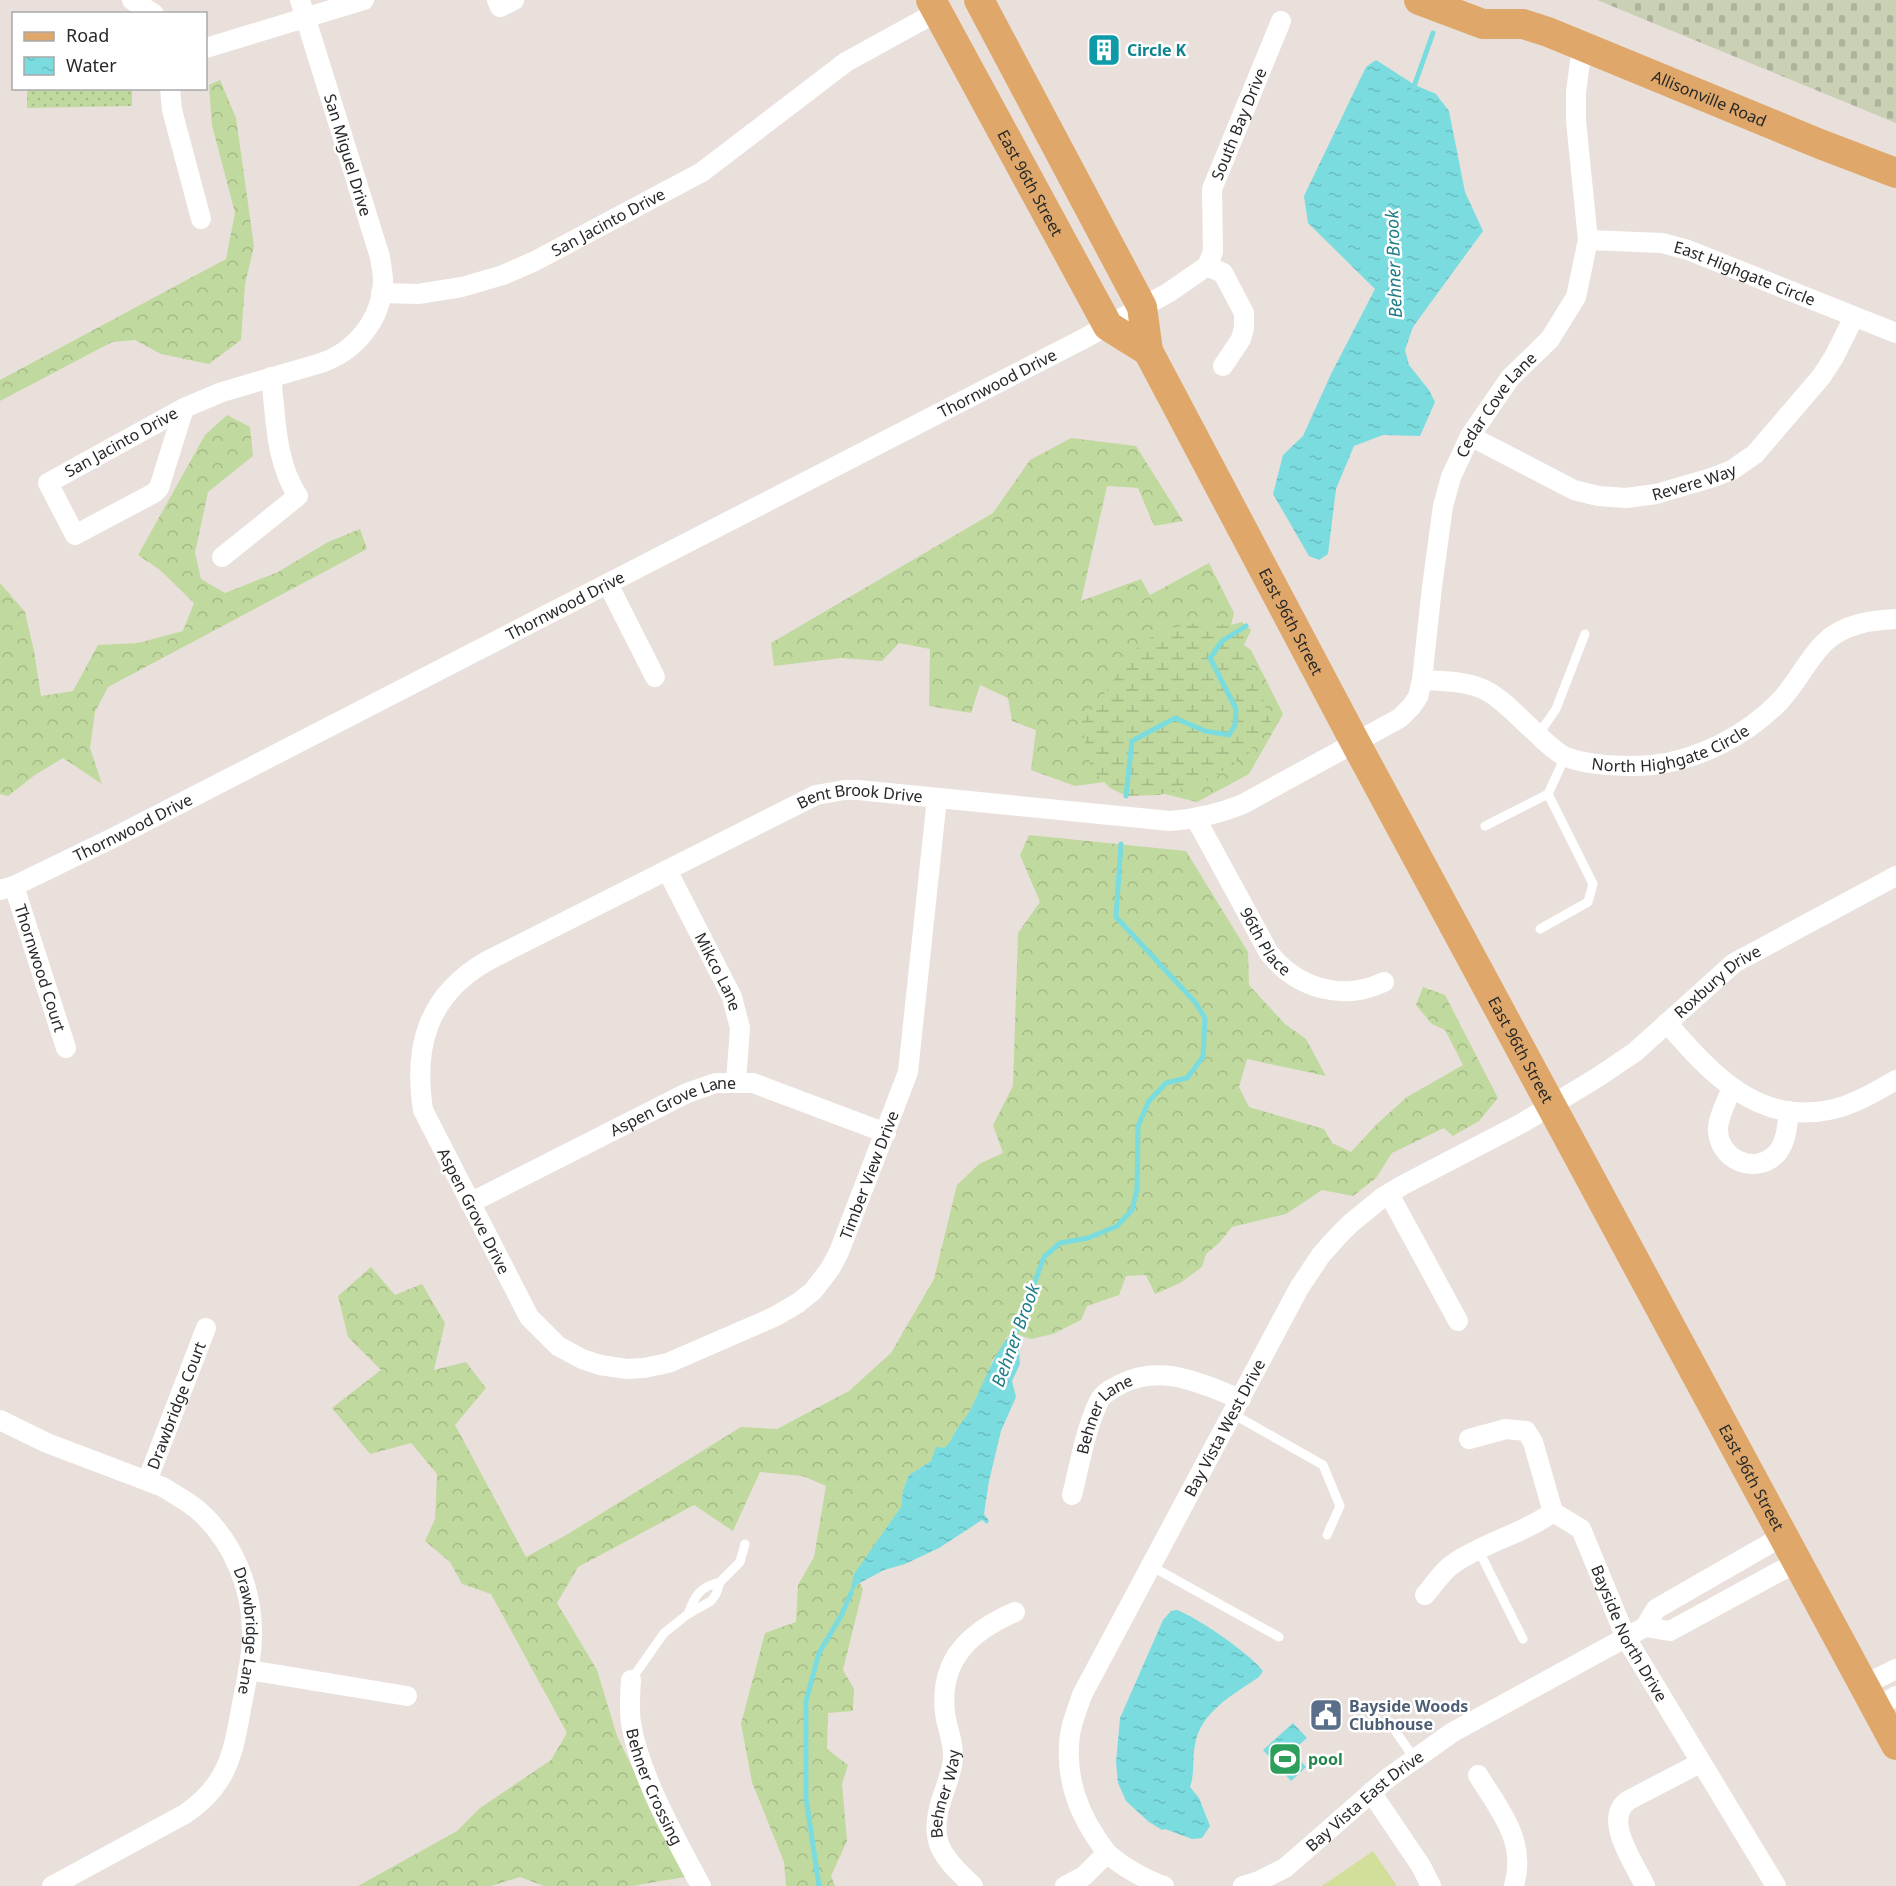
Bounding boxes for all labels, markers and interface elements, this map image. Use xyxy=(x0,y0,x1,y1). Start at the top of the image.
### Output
legend xyxy=(12,12,207,90)
text: Road xyxy=(66,23,109,47)
building icon: Circle K xyxy=(1086,32,1122,68)
place label: Circle K xyxy=(1127,39,1187,61)
text: Water xyxy=(66,53,117,77)
street label: South Bay Drive xyxy=(1206,65,1272,183)
street label: Allisonville Road xyxy=(1649,65,1770,132)
street label: San Miguel Drive xyxy=(319,91,377,219)
street label: East 96th Street xyxy=(992,126,1068,240)
street label: San Jacinto Drive xyxy=(547,183,669,261)
water label: Behner Brook xyxy=(1379,208,1407,319)
street label: East Highgate Circle xyxy=(1671,236,1819,311)
street label: Thornwood Drive xyxy=(934,343,1060,423)
street label: Cedar Cove Lane xyxy=(1451,347,1541,461)
street label: San Jacinto Drive xyxy=(61,402,181,482)
street label: Revere Way xyxy=(1649,458,1740,506)
street label: East 96th Street xyxy=(1254,564,1329,679)
street label: Thornwood Drive xyxy=(502,566,628,645)
street label: North Highgate Circle xyxy=(1590,719,1753,777)
street label: Bent Brook Drive xyxy=(793,779,924,814)
street label: Thornwood Drive xyxy=(70,788,196,867)
street label: Thornwood Court xyxy=(9,901,71,1035)
street label: 96th Place xyxy=(1235,903,1295,981)
street label: Mikco Lane xyxy=(690,929,746,1013)
street label: Roxbury Drive xyxy=(1669,940,1765,1023)
street label: East 96th Street xyxy=(1483,992,1559,1107)
street label: Aspen Grove Lane xyxy=(606,1072,736,1141)
street label: Timber View Drive xyxy=(834,1107,904,1243)
street label: Aspen Grove Drive xyxy=(433,1144,515,1278)
water label: Behner Brook xyxy=(985,1279,1045,1390)
street label: Drawbridge Court xyxy=(142,1338,211,1472)
street label: Bay Vista West Drive xyxy=(1179,1355,1270,1500)
street label: Behner Lane xyxy=(1071,1369,1136,1456)
street label: East 96th Street xyxy=(1714,1420,1790,1535)
street label: Bayside North Drive xyxy=(1586,1562,1673,1705)
street label: Drawbridge Lane xyxy=(229,1564,263,1697)
place label: Bayside Woods Clubhouse xyxy=(1349,1695,1468,1735)
public building icon: Bayside Woods Clubhouse xyxy=(1308,1697,1344,1733)
street label: Behner Crossing xyxy=(621,1726,688,1849)
sports icon: pool xyxy=(1267,1741,1303,1777)
street label: Bay Vista East Drive xyxy=(1301,1745,1428,1856)
place label: pool xyxy=(1308,1748,1343,1770)
street label: Behner Way xyxy=(925,1749,964,1839)

